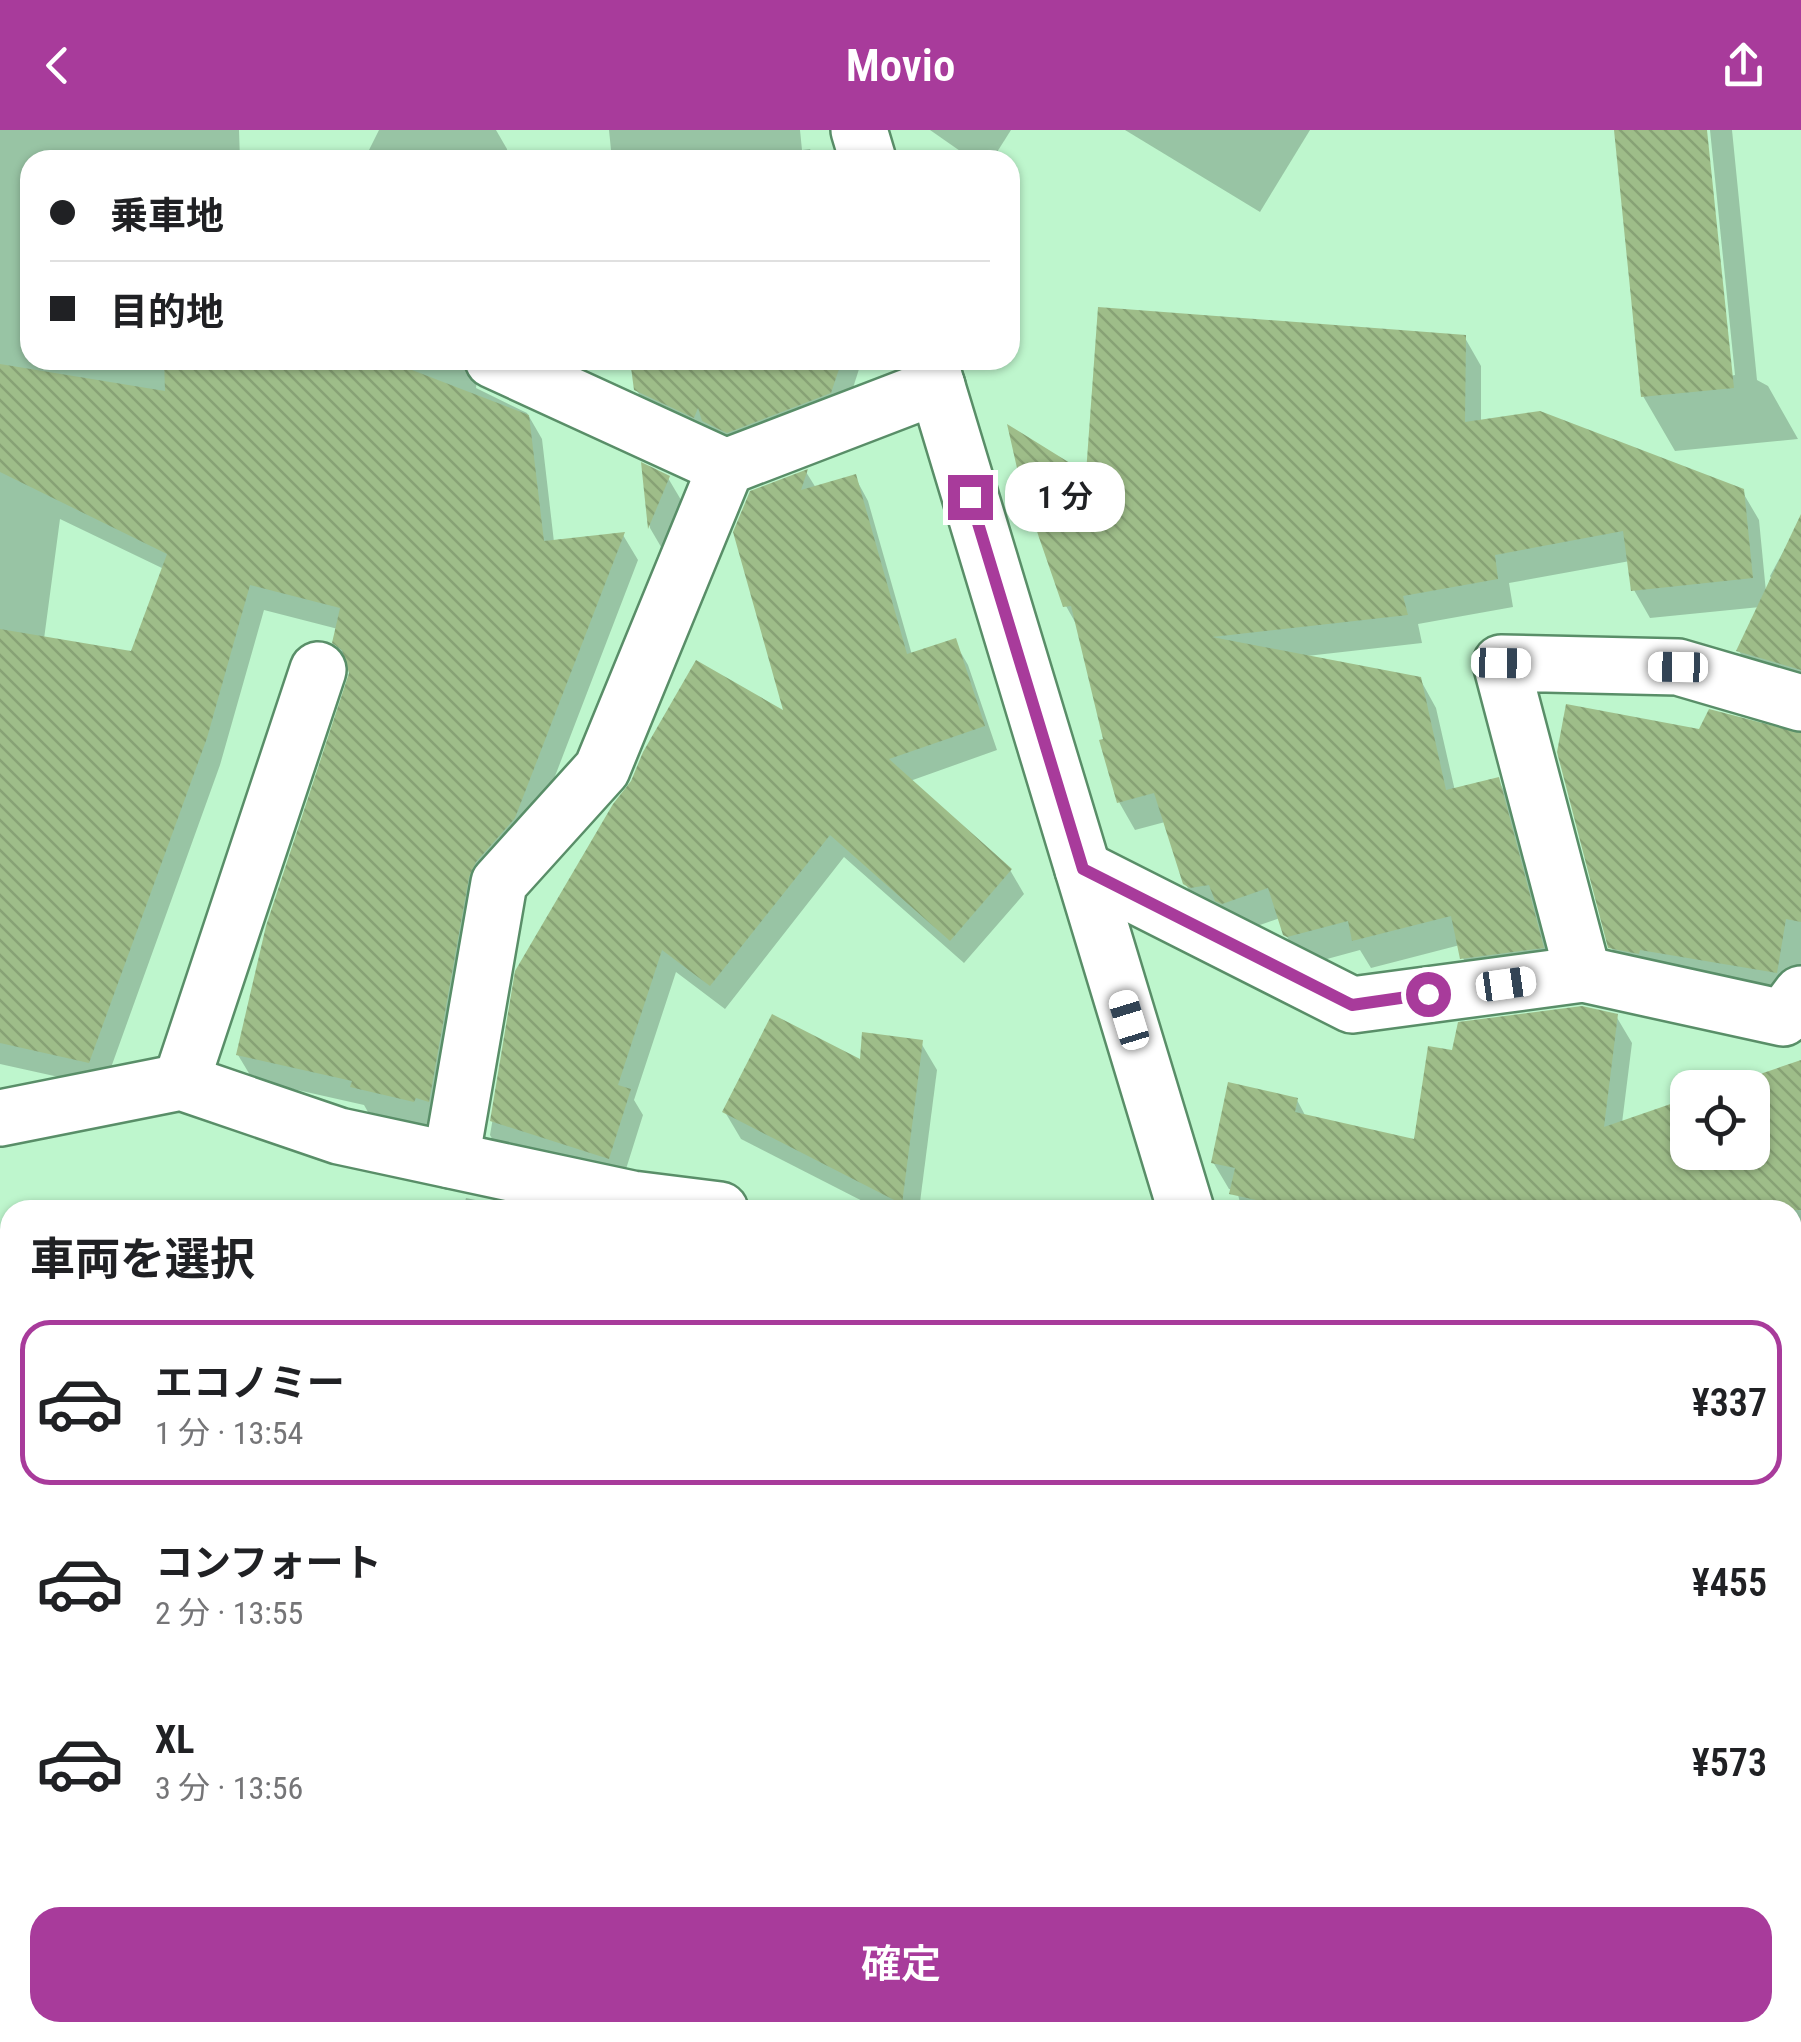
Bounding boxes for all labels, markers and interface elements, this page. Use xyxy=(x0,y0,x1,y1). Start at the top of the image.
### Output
icon: back xyxy=(30,38,85,93)
icon: share xyxy=(1716,38,1771,93)
text: Movio xyxy=(846,39,955,92)
text: 乗車地 xyxy=(110,194,224,238)
text: 目的地 xyxy=(110,290,224,334)
callout: 1 分 xyxy=(1005,462,1125,532)
route end xyxy=(948,475,993,520)
text: 1 分 xyxy=(1037,478,1093,516)
car xyxy=(1471,647,1531,679)
car xyxy=(1648,651,1708,683)
car xyxy=(1474,965,1538,1003)
route start xyxy=(1406,972,1451,1017)
car xyxy=(1106,987,1152,1053)
map controls xyxy=(1670,1070,1770,1170)
button: locate xyxy=(1670,1070,1770,1170)
text: 車両を選択 xyxy=(30,1233,255,1286)
icon: car xyxy=(35,1358,125,1448)
text: エコノミー xyxy=(155,1361,345,1405)
text: ¥337 xyxy=(1692,1381,1767,1425)
text: 1 分 · 13:54 xyxy=(155,1414,303,1452)
icon: car xyxy=(35,1538,125,1628)
text: コンフォート xyxy=(155,1541,382,1585)
text: ¥455 xyxy=(1692,1561,1767,1605)
text: 2 分 · 13:55 xyxy=(155,1594,303,1632)
icon: car xyxy=(35,1718,125,1808)
text: XL xyxy=(155,1718,194,1762)
text: ¥573 xyxy=(1692,1741,1767,1785)
text: 3 分 · 13:56 xyxy=(155,1769,303,1807)
button: 確定 xyxy=(30,1907,1772,2022)

